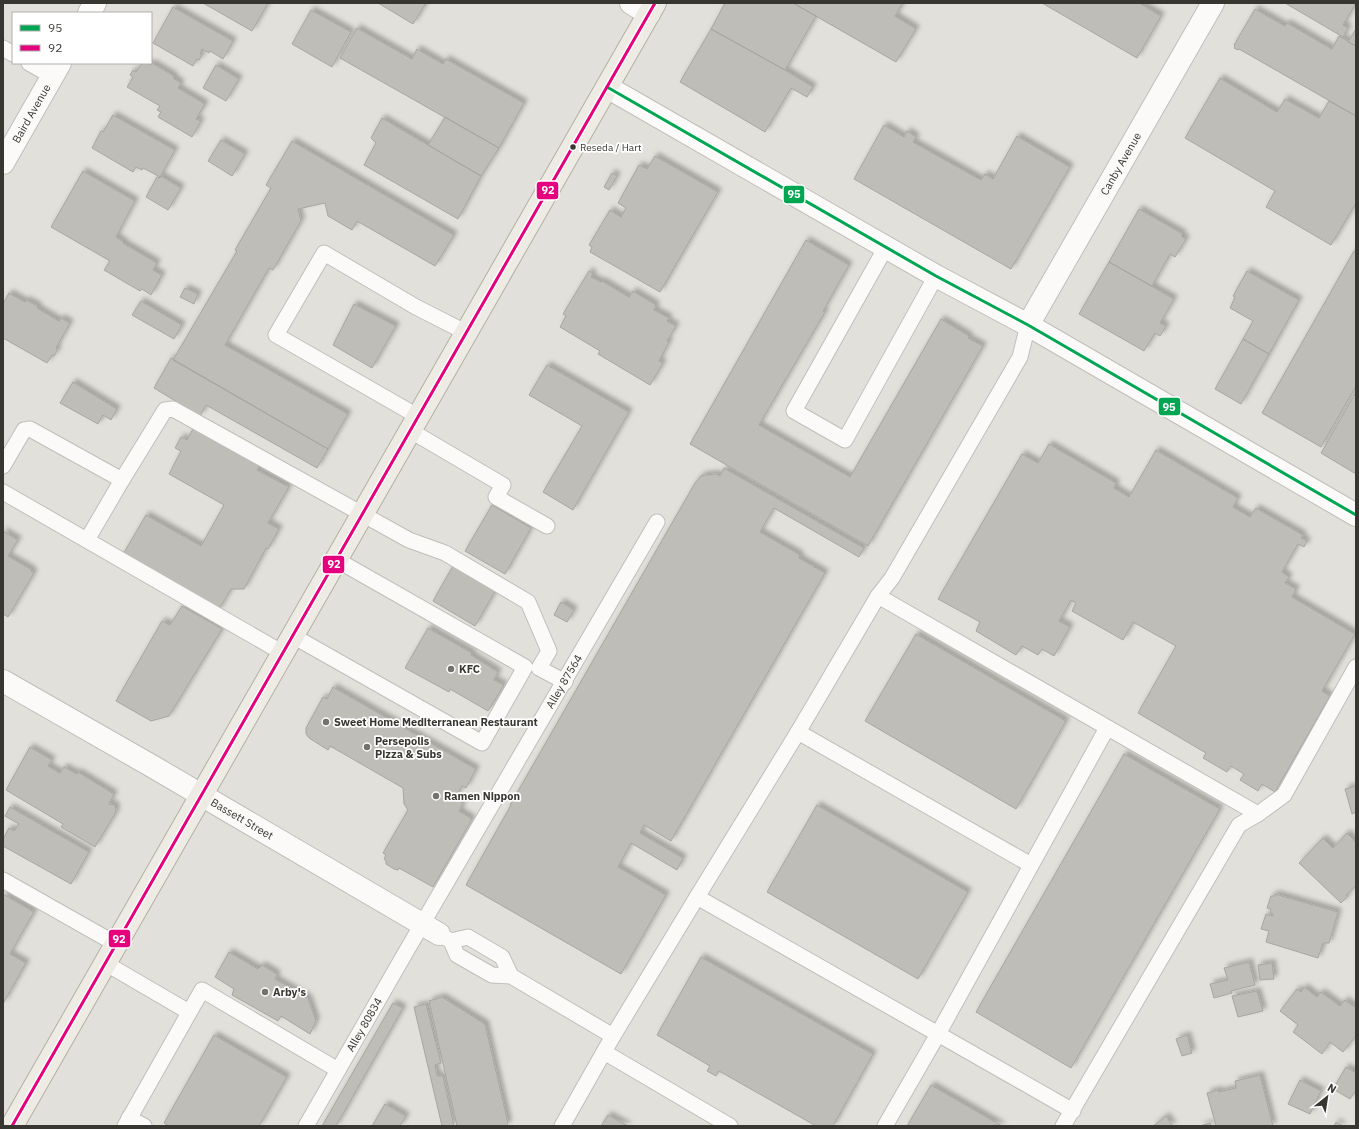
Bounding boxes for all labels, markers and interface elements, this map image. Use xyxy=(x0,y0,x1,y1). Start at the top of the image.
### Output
legend xyxy=(12,12,152,64)
text: 95 xyxy=(48,20,62,35)
text: 92 xyxy=(48,40,62,55)
street label: Baird Avenue xyxy=(9,82,54,145)
street label: Canby Avenue xyxy=(1097,130,1144,198)
place label: Reseda / Hart xyxy=(580,141,642,154)
marker: Reseda / Hart xyxy=(568,142,578,152)
line badge: 92 xyxy=(536,181,559,200)
text: 92 xyxy=(541,183,555,197)
line badge: 95 xyxy=(783,185,805,204)
text: 95 xyxy=(787,187,801,201)
line badge: 95 xyxy=(1158,397,1181,416)
text: 95 xyxy=(1162,400,1176,414)
line badge: 92 xyxy=(322,555,345,574)
text: 92 xyxy=(327,557,341,571)
street label: Alley 87564 xyxy=(543,652,585,711)
place label: KFC xyxy=(459,662,480,676)
marker: KFC xyxy=(446,664,456,674)
place label: Sweet Home Mediterranean Restaurant xyxy=(334,715,538,729)
marker: Sweet Home Mediterranean Restaurant xyxy=(321,717,331,727)
place label: Persepolis Pizza & Subs xyxy=(375,734,442,761)
marker: Persepolis Pizza & Subs xyxy=(362,742,372,752)
place label: Ramen Nippon xyxy=(444,789,520,803)
marker: Ramen Nippon xyxy=(431,791,441,801)
street label: Bassett Street xyxy=(208,795,276,843)
line badge: 92 xyxy=(108,929,131,948)
text: 92 xyxy=(112,932,126,946)
place label: Arby's xyxy=(273,985,307,999)
marker: Arby's xyxy=(260,987,270,997)
street label: Alley 80834 xyxy=(343,995,385,1054)
north arrow xyxy=(1307,1077,1347,1117)
text: N xyxy=(1325,1080,1339,1096)

